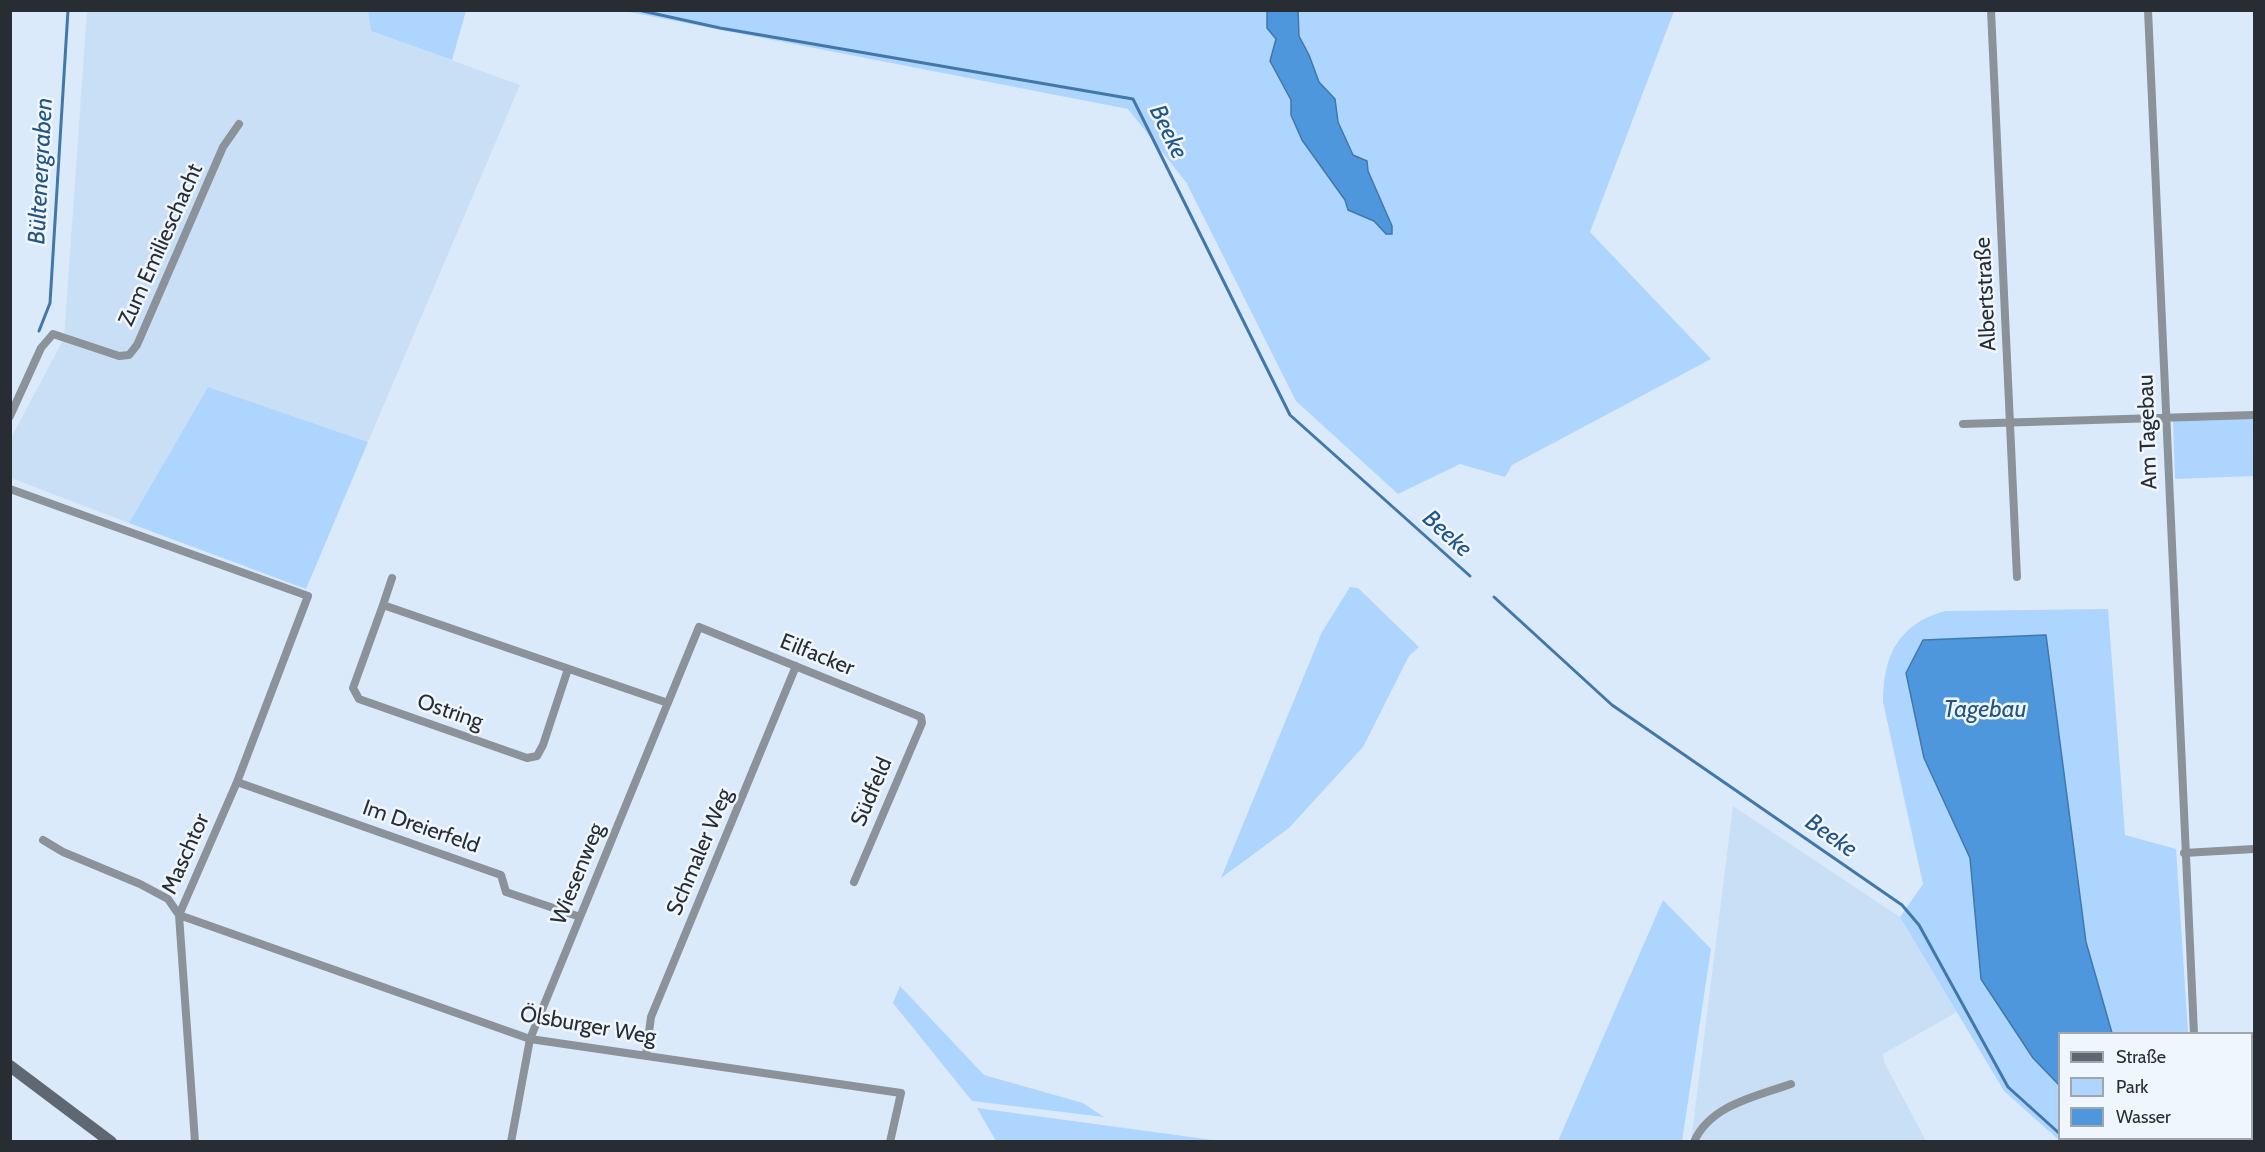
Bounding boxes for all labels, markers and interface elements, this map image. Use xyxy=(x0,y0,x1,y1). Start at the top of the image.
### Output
water label: Bültenergraben xyxy=(23,97,59,245)
water label: Beeke xyxy=(1143,100,1193,164)
street label: Zum Emilieschacht xyxy=(113,160,209,330)
street label: Albertstraße xyxy=(1970,236,2002,352)
street label: Am Tagebau xyxy=(2133,374,2163,490)
water label: Beeke xyxy=(1416,504,1478,564)
street label: Eilfacker xyxy=(776,628,858,682)
street label: Ostring xyxy=(413,688,487,736)
water label: Tagebau xyxy=(1944,696,2026,724)
street label: Südfeld xyxy=(846,754,898,830)
street label: Schmaler Weg xyxy=(661,785,739,919)
street label: Im Dreierfeld xyxy=(359,795,483,859)
water label: Beeke xyxy=(1800,808,1862,864)
street label: Maschtor xyxy=(157,810,215,898)
street label: Wiesenweg xyxy=(546,819,610,929)
street label: Ölsburger Weg xyxy=(518,1001,658,1051)
legend xyxy=(2058,1032,2253,1140)
text: Straße xyxy=(2116,1046,2166,1068)
text: Park xyxy=(2116,1076,2148,1098)
text: Wasser xyxy=(2116,1106,2171,1128)

